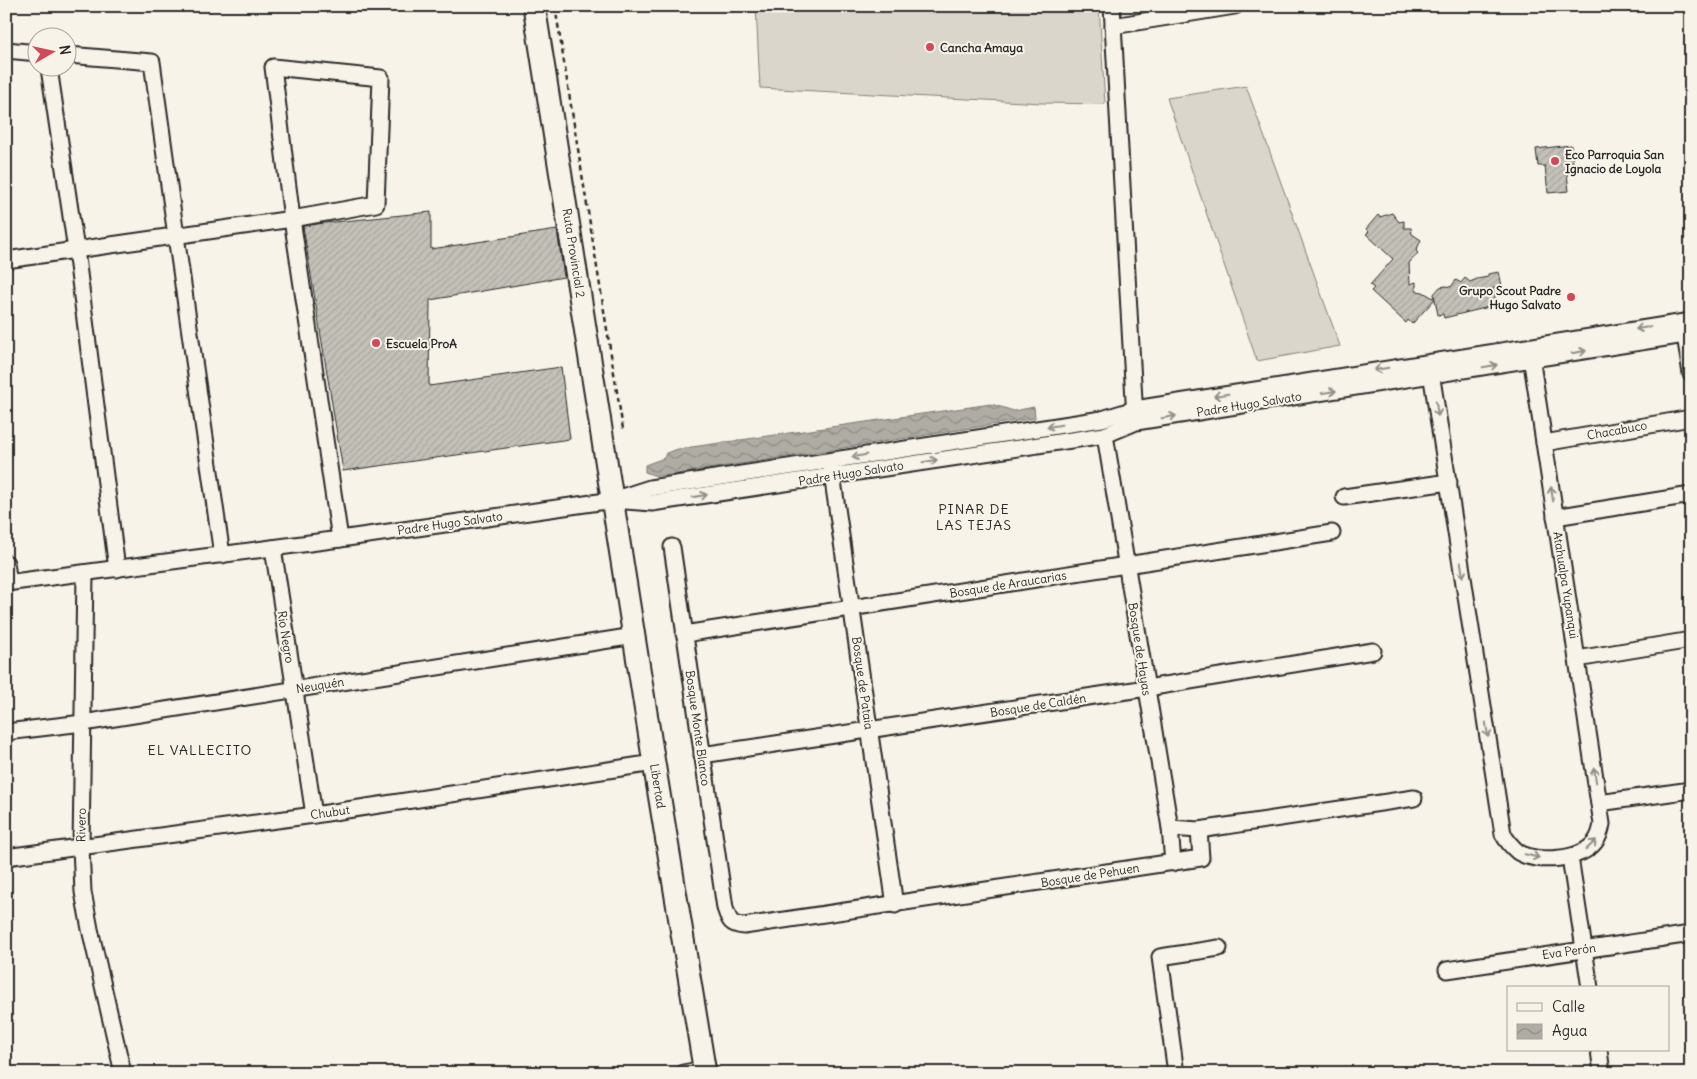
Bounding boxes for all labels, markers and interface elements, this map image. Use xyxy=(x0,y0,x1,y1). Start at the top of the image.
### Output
north arrow xyxy=(28,28,78,78)
place label: Cancha Amaya xyxy=(940,40,1023,56)
marker: Cancha Amaya xyxy=(924,41,936,53)
text: N xyxy=(55,44,74,56)
place label: Eco Parroquia San Ignacio de Loyola xyxy=(1565,147,1664,177)
marker: Eco Parroquia San Ignacio de Loyola xyxy=(1549,155,1561,167)
street label: Ruta Provincial 2 xyxy=(560,207,589,299)
place label: Grupo Scout Padre Hugo Salvato xyxy=(1459,283,1562,313)
marker: Grupo Scout Padre Hugo Salvato xyxy=(1565,291,1577,303)
one-way arrow xyxy=(1635,323,1651,333)
place label: Escuela ProA xyxy=(386,336,457,351)
marker: Escuela ProA xyxy=(370,337,382,349)
one-way arrow xyxy=(1571,346,1587,356)
one-way arrow xyxy=(1482,361,1498,371)
one-way arrow xyxy=(1374,364,1390,374)
one-way arrow xyxy=(1321,386,1337,396)
street label: Padre Hugo Salvato xyxy=(1195,388,1303,420)
one-way arrow xyxy=(1213,390,1229,400)
one-way arrow xyxy=(1432,401,1442,417)
one-way arrow xyxy=(1161,412,1177,422)
street label: Chacabuco xyxy=(1586,417,1648,443)
one-way arrow xyxy=(1047,421,1063,431)
one-way arrow xyxy=(851,451,867,461)
one-way arrow xyxy=(922,456,938,466)
street label: Padre Hugo Salvato xyxy=(797,457,905,489)
one-way arrow xyxy=(1546,486,1556,502)
one-way arrow xyxy=(692,490,708,500)
district label: PINAR DE LAS TEJAS xyxy=(936,500,1012,534)
street label: Padre Hugo Salvato xyxy=(396,508,504,538)
street label: Atahualpa Yupanqui xyxy=(1550,530,1582,640)
one-way arrow xyxy=(1457,561,1467,577)
street label: Bosque de Araucarias xyxy=(948,567,1068,601)
street label: Bosque de Hayas xyxy=(1125,601,1155,697)
street label: Rio Negro xyxy=(274,610,298,665)
street label: Bosque de Pataia xyxy=(849,636,877,730)
street label: Bosque Monte Blanco xyxy=(682,669,714,787)
street label: Neuquén xyxy=(295,674,345,696)
street label: Bosque de Caldén xyxy=(989,690,1087,720)
one-way arrow xyxy=(1482,722,1492,738)
district label: EL VALLECITO xyxy=(148,741,252,759)
street label: Libertad xyxy=(647,763,669,809)
one-way arrow xyxy=(1590,768,1600,784)
street label: Chubut xyxy=(309,802,351,822)
street label: Rivero xyxy=(73,808,89,842)
one-way arrow xyxy=(1585,839,1597,851)
one-way arrow xyxy=(1523,852,1539,861)
street label: Bosque de Pehuen xyxy=(1040,860,1140,890)
street label: Eva Perón xyxy=(1541,940,1597,962)
legend xyxy=(1507,986,1670,1052)
text: Calle xyxy=(1552,997,1585,1016)
text: Agua xyxy=(1552,1021,1588,1040)

